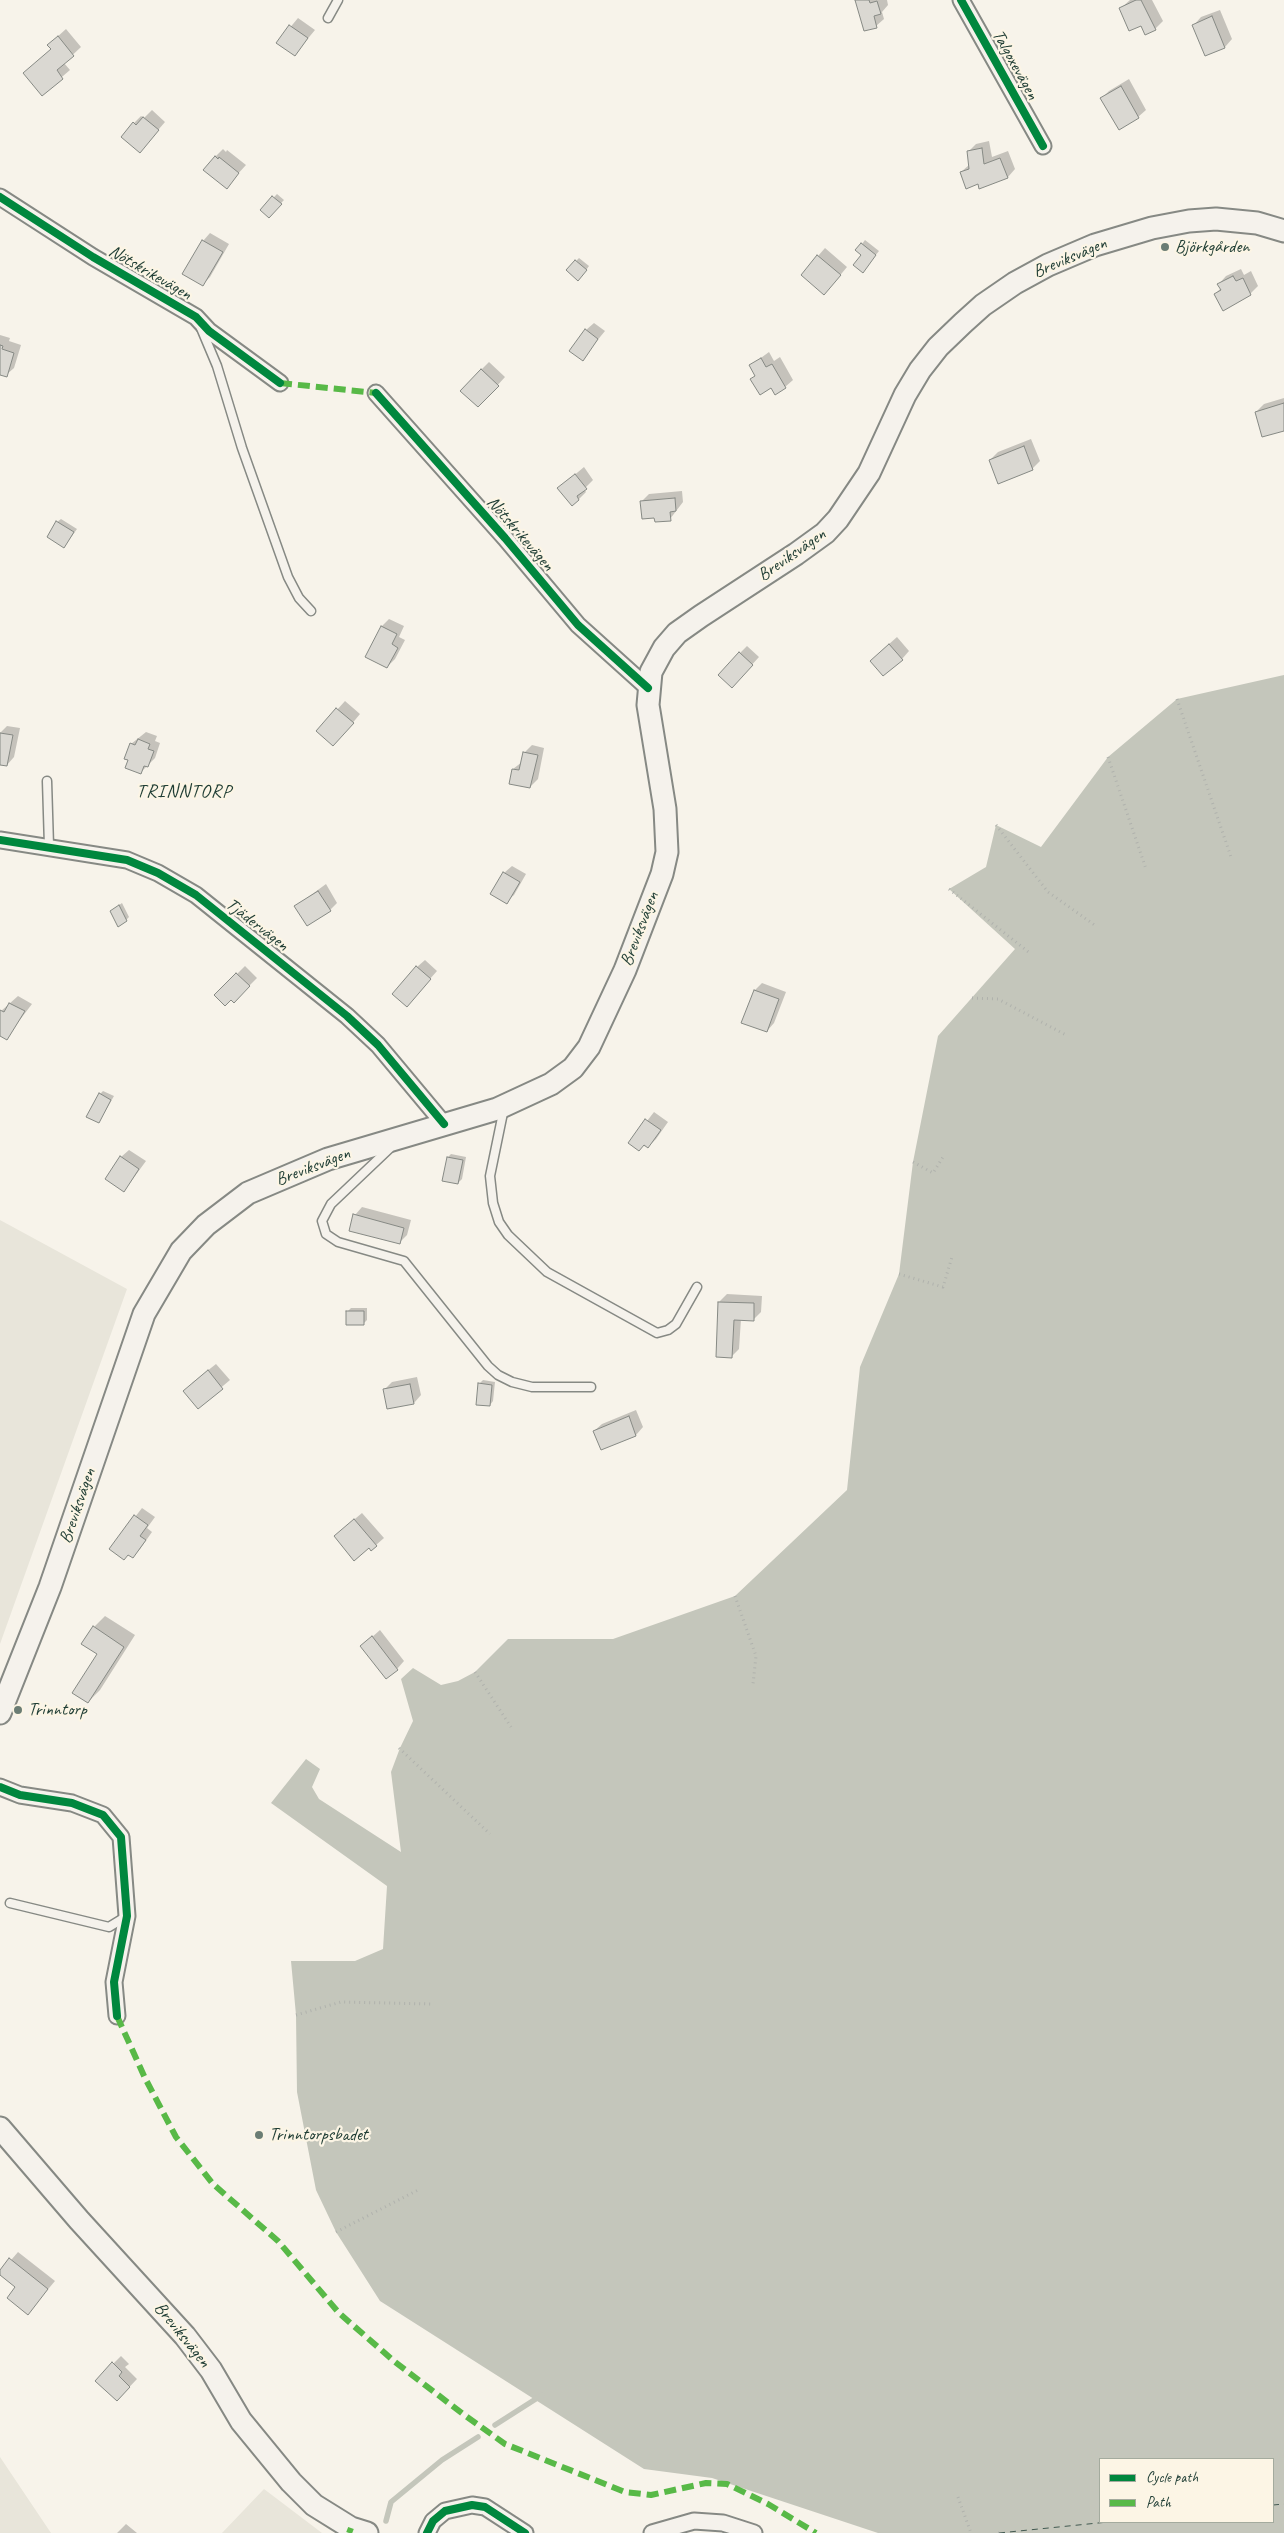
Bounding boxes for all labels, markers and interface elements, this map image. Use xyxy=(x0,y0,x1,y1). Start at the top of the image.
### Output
street label: Talgoxevägen xyxy=(987,26,1043,104)
street label: Breviksvägen xyxy=(1030,233,1110,283)
place label: Björkgården xyxy=(1175,236,1249,258)
street label: Nötskrikevägen xyxy=(105,241,195,305)
marker: Björkgården xyxy=(1159,241,1171,253)
street label: Nötskrikevägen xyxy=(482,492,558,576)
street label: Breviksvägen xyxy=(754,524,830,586)
district label: TRINNTORP xyxy=(137,781,231,803)
street label: Breviksvägen xyxy=(616,889,664,969)
street label: Tjädervägen xyxy=(221,894,293,956)
street label: Breviksvägen xyxy=(273,1143,353,1191)
street label: Breviksvägen xyxy=(55,1466,101,1546)
place label: Trinntorp xyxy=(28,1699,87,1721)
marker: Trinntorp xyxy=(12,1704,24,1716)
place label: Trinntorpsbadet xyxy=(269,2124,368,2146)
marker: Trinntorpsbadet xyxy=(253,2129,265,2141)
street label: Breviksvägen xyxy=(149,2298,215,2372)
legend xyxy=(1099,2458,1274,2523)
text: Cycle path xyxy=(1146,2468,1198,2487)
text: Path xyxy=(1146,2493,1171,2512)

